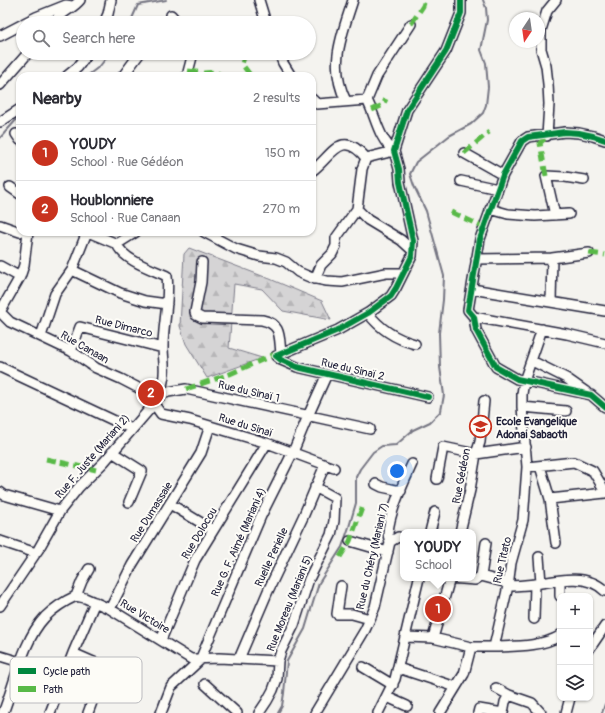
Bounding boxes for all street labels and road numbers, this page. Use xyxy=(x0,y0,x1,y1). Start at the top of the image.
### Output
street label: Rue Dimarco xyxy=(94,313,154,340)
street label: Rue Canaan xyxy=(58,328,111,366)
street label: Rue du Sinaï 2 xyxy=(320,356,386,383)
street label: Rue du Sinaï 1 xyxy=(217,378,281,405)
street label: Rue du Sinaï xyxy=(217,411,275,440)
street label: Rue F. Juste (Mariani 2) xyxy=(52,412,132,501)
street label: Rue Gédéon xyxy=(450,447,473,505)
street label: Rue Dumassaie xyxy=(128,479,175,545)
street label: Rue G. F. Aimé (Mariani 4) xyxy=(209,486,268,599)
street label: Rue du Chéry (Mariani 7) xyxy=(354,501,391,611)
street label: Rue Dolocou xyxy=(179,505,220,561)
street label: Ruelle Perielle xyxy=(252,525,291,589)
street label: Rue Titato xyxy=(491,536,514,585)
street label: Rue Moreau (Mariani 5) xyxy=(264,553,315,653)
street label: Rue Victoire xyxy=(118,597,172,637)

